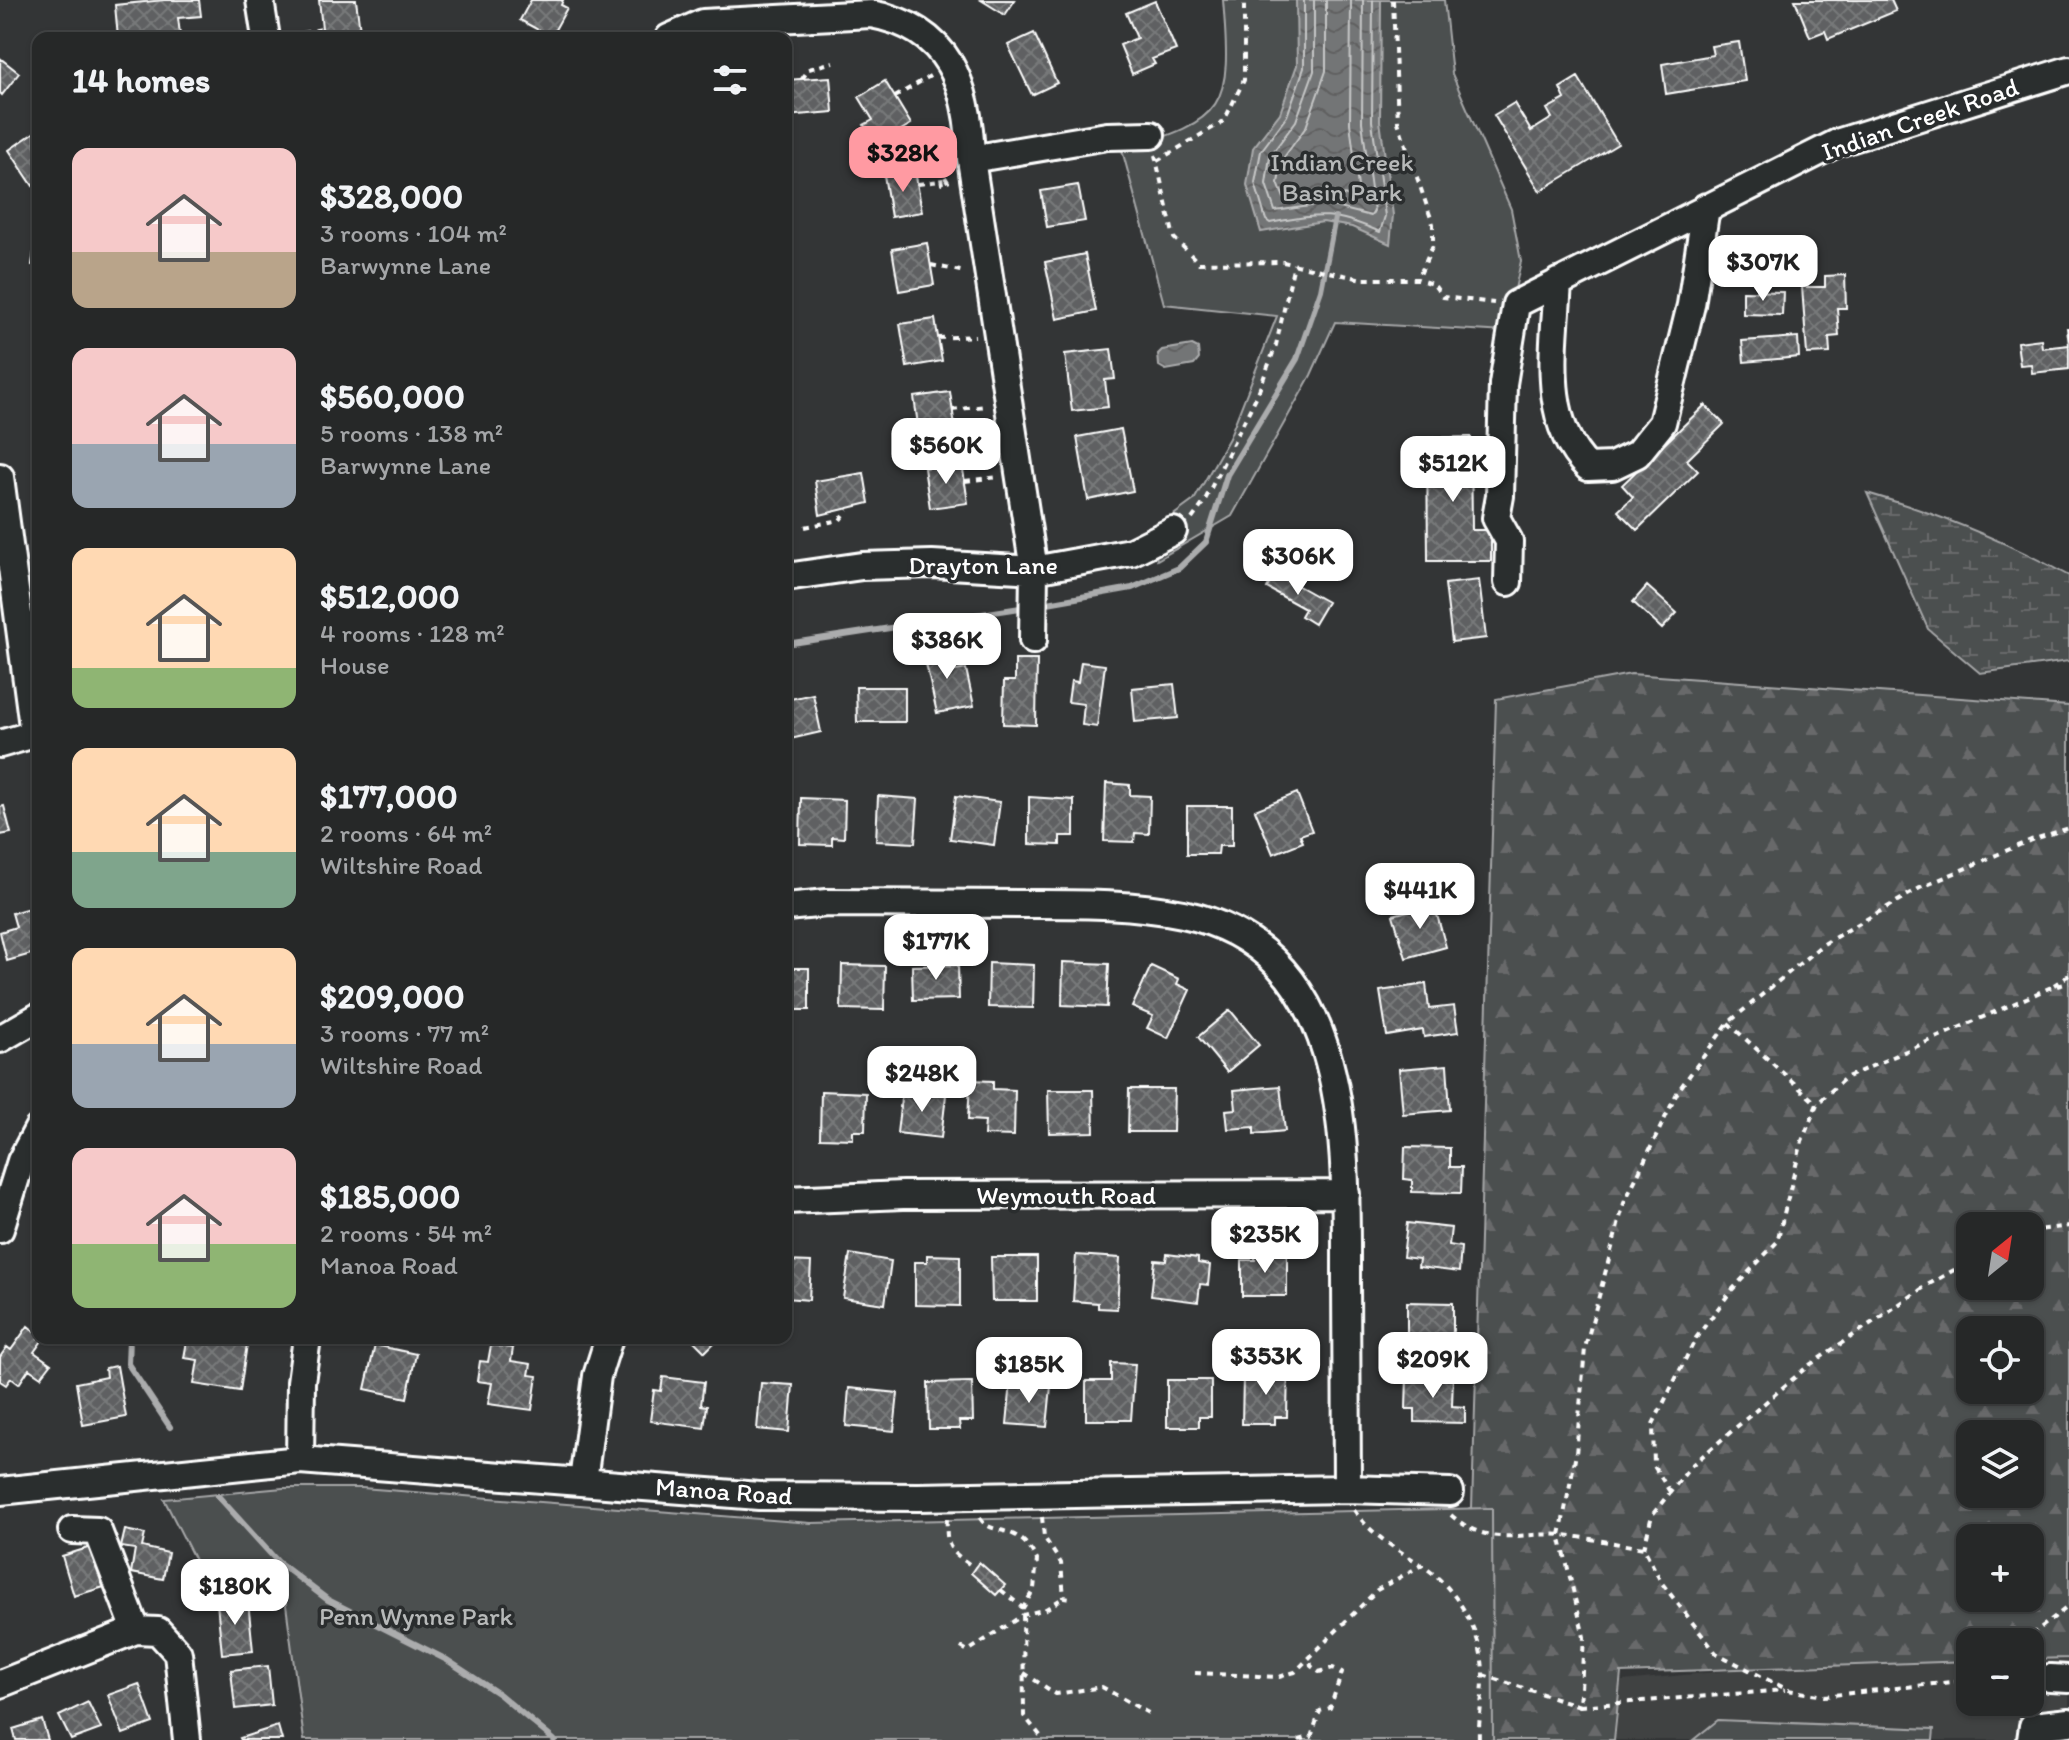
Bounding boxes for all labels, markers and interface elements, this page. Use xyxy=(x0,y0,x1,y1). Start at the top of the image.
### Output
icon: filters xyxy=(708,58,752,102)
text: 14 homes xyxy=(72,60,210,101)
street label: Indian Creek Road xyxy=(1817,70,2023,168)
pin: $328K xyxy=(847,126,959,194)
text: $328K xyxy=(867,136,939,168)
park label: Indian Creek Basin Park xyxy=(1270,146,1414,208)
text: $328,000 xyxy=(320,176,463,217)
icon: home xyxy=(136,180,232,276)
text: 3 rooms · 104 m² xyxy=(320,217,507,249)
pin: $307K xyxy=(1707,235,1819,303)
text: $307K xyxy=(1727,245,1799,277)
text: Barwynne Lane xyxy=(320,249,491,281)
text: $560,000 xyxy=(320,376,465,417)
icon: home xyxy=(136,380,232,476)
text: 5 rooms · 138 m² xyxy=(320,417,503,449)
pin: $560K xyxy=(890,418,1002,486)
text: $560K xyxy=(909,428,983,460)
pin: $512K xyxy=(1397,436,1509,504)
text: $512K xyxy=(1418,446,1488,478)
text: Barwynne Lane xyxy=(320,449,491,481)
pin: $306K xyxy=(1242,529,1354,597)
text: $306K xyxy=(1261,539,1335,571)
street label: Drayton Lane xyxy=(908,549,1058,581)
text: $512,000 xyxy=(320,576,460,617)
icon: home xyxy=(136,580,232,676)
pin: $386K xyxy=(891,613,1003,681)
text: 4 rooms · 128 m² xyxy=(320,617,505,649)
text: $386K xyxy=(911,623,983,655)
text: House xyxy=(320,649,390,681)
text: $177,000 xyxy=(320,776,458,817)
icon: home xyxy=(136,780,232,876)
text: 2 rooms · 64 m² xyxy=(320,817,492,849)
text: Wiltshire Road xyxy=(320,849,482,881)
pin: $441K xyxy=(1364,863,1476,931)
text: $441K xyxy=(1383,873,1457,905)
pin: $177K xyxy=(880,914,992,982)
text: $177K xyxy=(902,924,970,956)
text: $209,000 xyxy=(320,976,465,1017)
icon: home xyxy=(136,980,232,1076)
text: 3 rooms · 77 m² xyxy=(320,1017,489,1049)
pin: $248K xyxy=(866,1046,978,1114)
text: Wiltshire Road xyxy=(320,1049,482,1081)
text: $248K xyxy=(885,1056,959,1088)
text: $185,000 xyxy=(320,1176,460,1217)
street label: Weymouth Road xyxy=(976,1179,1156,1211)
icon: home xyxy=(136,1180,232,1276)
pin: $235K xyxy=(1209,1207,1321,1275)
north arrow xyxy=(1956,1212,2044,1300)
map controls xyxy=(1956,1212,2044,1716)
text: 2 rooms · 54 m² xyxy=(320,1217,492,1249)
text: $235K xyxy=(1229,1217,1301,1249)
text: Manoa Road xyxy=(320,1249,458,1281)
button: locate xyxy=(1956,1316,2044,1404)
pin: $353K xyxy=(1210,1329,1322,1397)
pin: $209K xyxy=(1377,1332,1489,1400)
pin: $185K xyxy=(973,1337,1085,1405)
text: $353K xyxy=(1230,1339,1302,1371)
text: $209K xyxy=(1396,1342,1470,1374)
text: $185K xyxy=(994,1347,1064,1379)
button: layers xyxy=(1956,1420,2044,1508)
street label: Manoa Road xyxy=(654,1470,794,1512)
button: + xyxy=(1956,1524,2044,1612)
pin: $180K xyxy=(179,1559,291,1627)
text: $180K xyxy=(199,1569,271,1601)
park label: Penn Wynne Park xyxy=(319,1600,514,1632)
button: − xyxy=(1956,1628,2044,1716)

